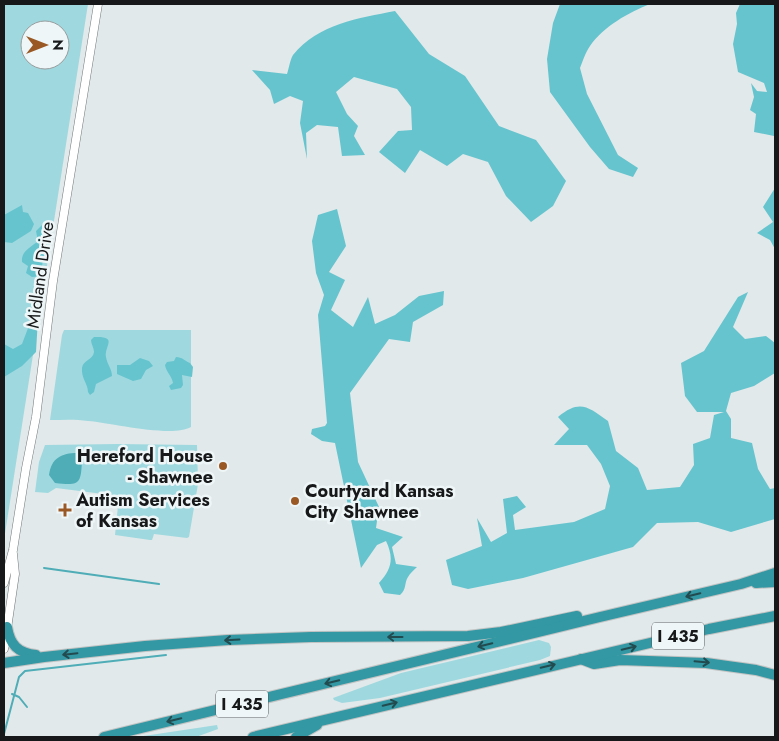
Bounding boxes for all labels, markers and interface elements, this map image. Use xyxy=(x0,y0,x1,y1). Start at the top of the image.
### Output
north arrow xyxy=(20,20,70,70)
text: N xyxy=(48,39,68,51)
street label: Midland Drive xyxy=(20,220,60,330)
place label: Hereford House - Shawnee xyxy=(77,443,213,490)
marker: Hereford House - Shawnee xyxy=(217,460,229,472)
place label: Courtyard Kansas City Shawnee xyxy=(305,478,453,525)
place label: Autism Services of Kansas xyxy=(75,487,210,534)
marker: Courtyard Kansas City Shawnee xyxy=(289,495,301,507)
marker: Autism Services of Kansas xyxy=(58,503,72,517)
one-way arrow xyxy=(686,591,702,600)
road number: I 435 xyxy=(652,622,704,650)
one-way arrow xyxy=(387,632,403,642)
one-way arrow xyxy=(224,635,240,644)
one-way arrow xyxy=(478,641,494,650)
one-way arrow xyxy=(620,643,636,652)
one-way arrow xyxy=(63,649,79,659)
one-way arrow xyxy=(694,658,710,667)
one-way arrow xyxy=(540,661,556,670)
one-way arrow xyxy=(324,678,340,687)
road number: I 435 xyxy=(216,691,268,718)
one-way arrow xyxy=(382,699,398,708)
one-way arrow xyxy=(167,716,183,725)

